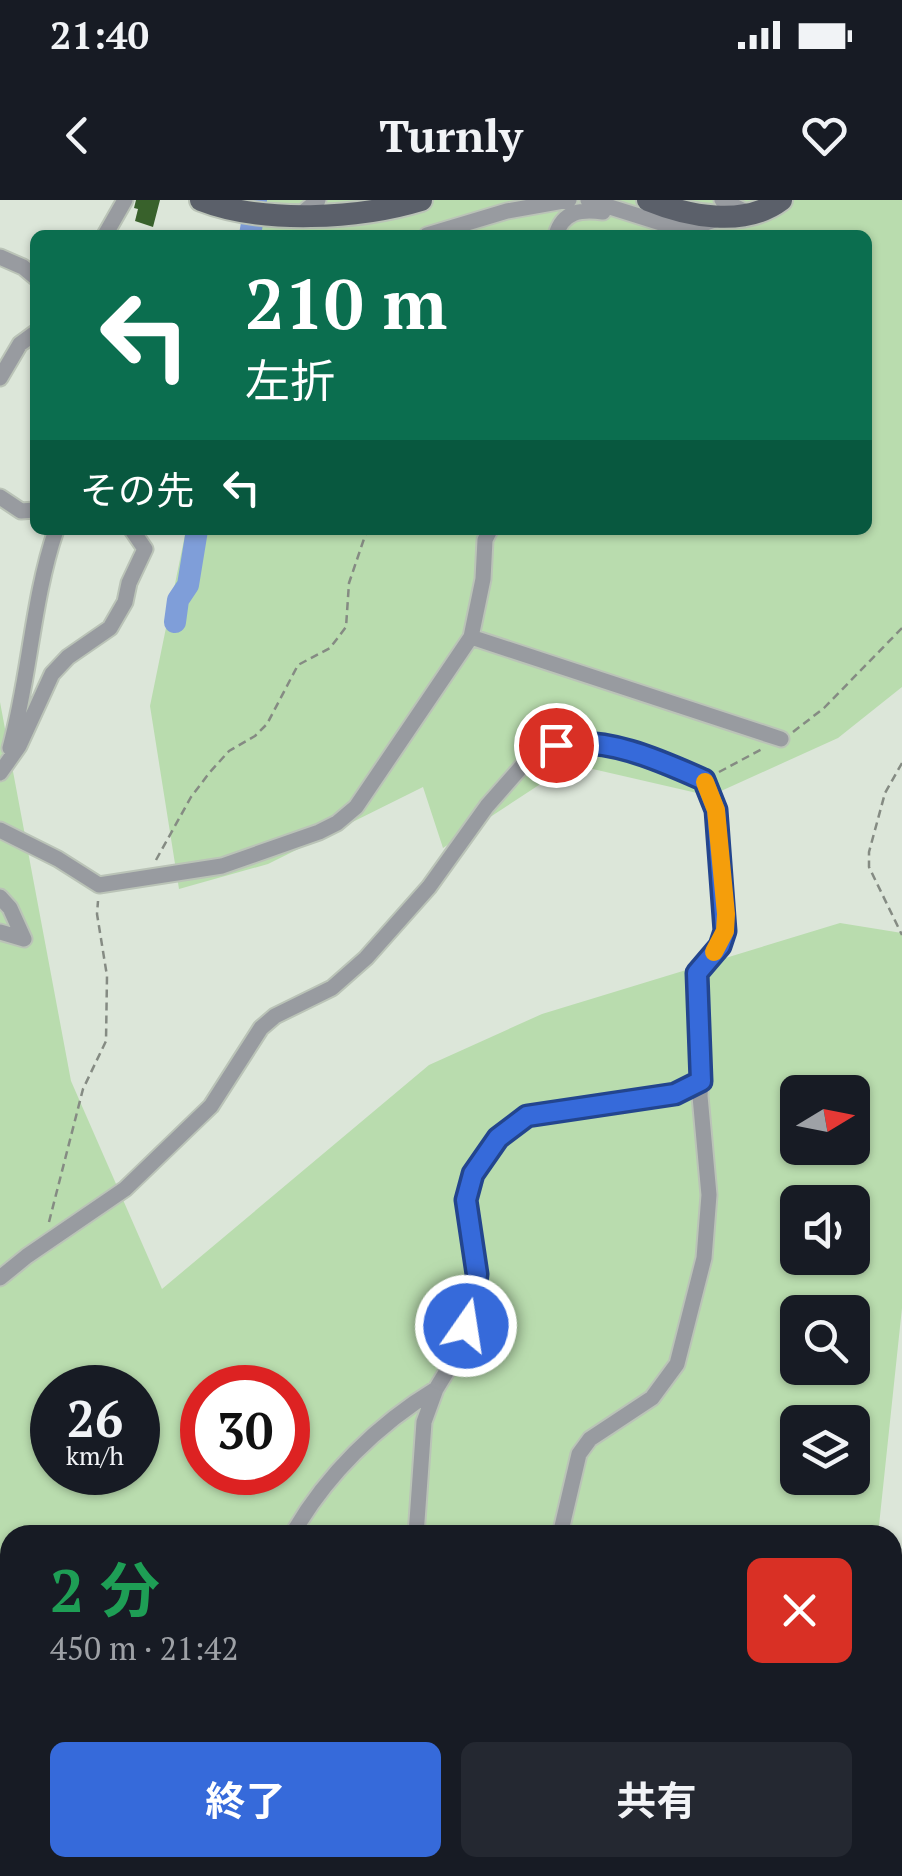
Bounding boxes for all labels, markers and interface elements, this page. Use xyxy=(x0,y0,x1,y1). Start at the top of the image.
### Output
text: 21:40 xyxy=(50,10,149,60)
text: Turnly xyxy=(379,105,523,165)
icon: back xyxy=(50,108,105,163)
icon: heart xyxy=(797,108,852,163)
text: 210 m xyxy=(245,256,447,349)
icon: left xyxy=(80,270,210,400)
text: 左折 xyxy=(245,350,335,410)
icon: left xyxy=(214,460,269,515)
text: その先 xyxy=(80,465,194,515)
pin xyxy=(514,703,599,788)
icon: arrive xyxy=(529,718,584,773)
north arrow xyxy=(780,1075,870,1165)
map controls xyxy=(780,1075,870,1495)
button: sound xyxy=(780,1185,870,1275)
position arrow xyxy=(414,1274,518,1378)
button: search xyxy=(780,1295,870,1385)
speed limit sign: 30 xyxy=(180,1365,310,1495)
text: 26 xyxy=(67,1385,123,1451)
button: layers xyxy=(780,1405,870,1495)
text: km/h xyxy=(66,1439,124,1472)
text: 2 分 xyxy=(50,1550,160,1629)
button: close xyxy=(747,1558,852,1663)
text: 450 m · 21:42 xyxy=(50,1627,238,1669)
button: 終了 xyxy=(50,1742,441,1857)
button: 共有 xyxy=(461,1742,852,1857)

